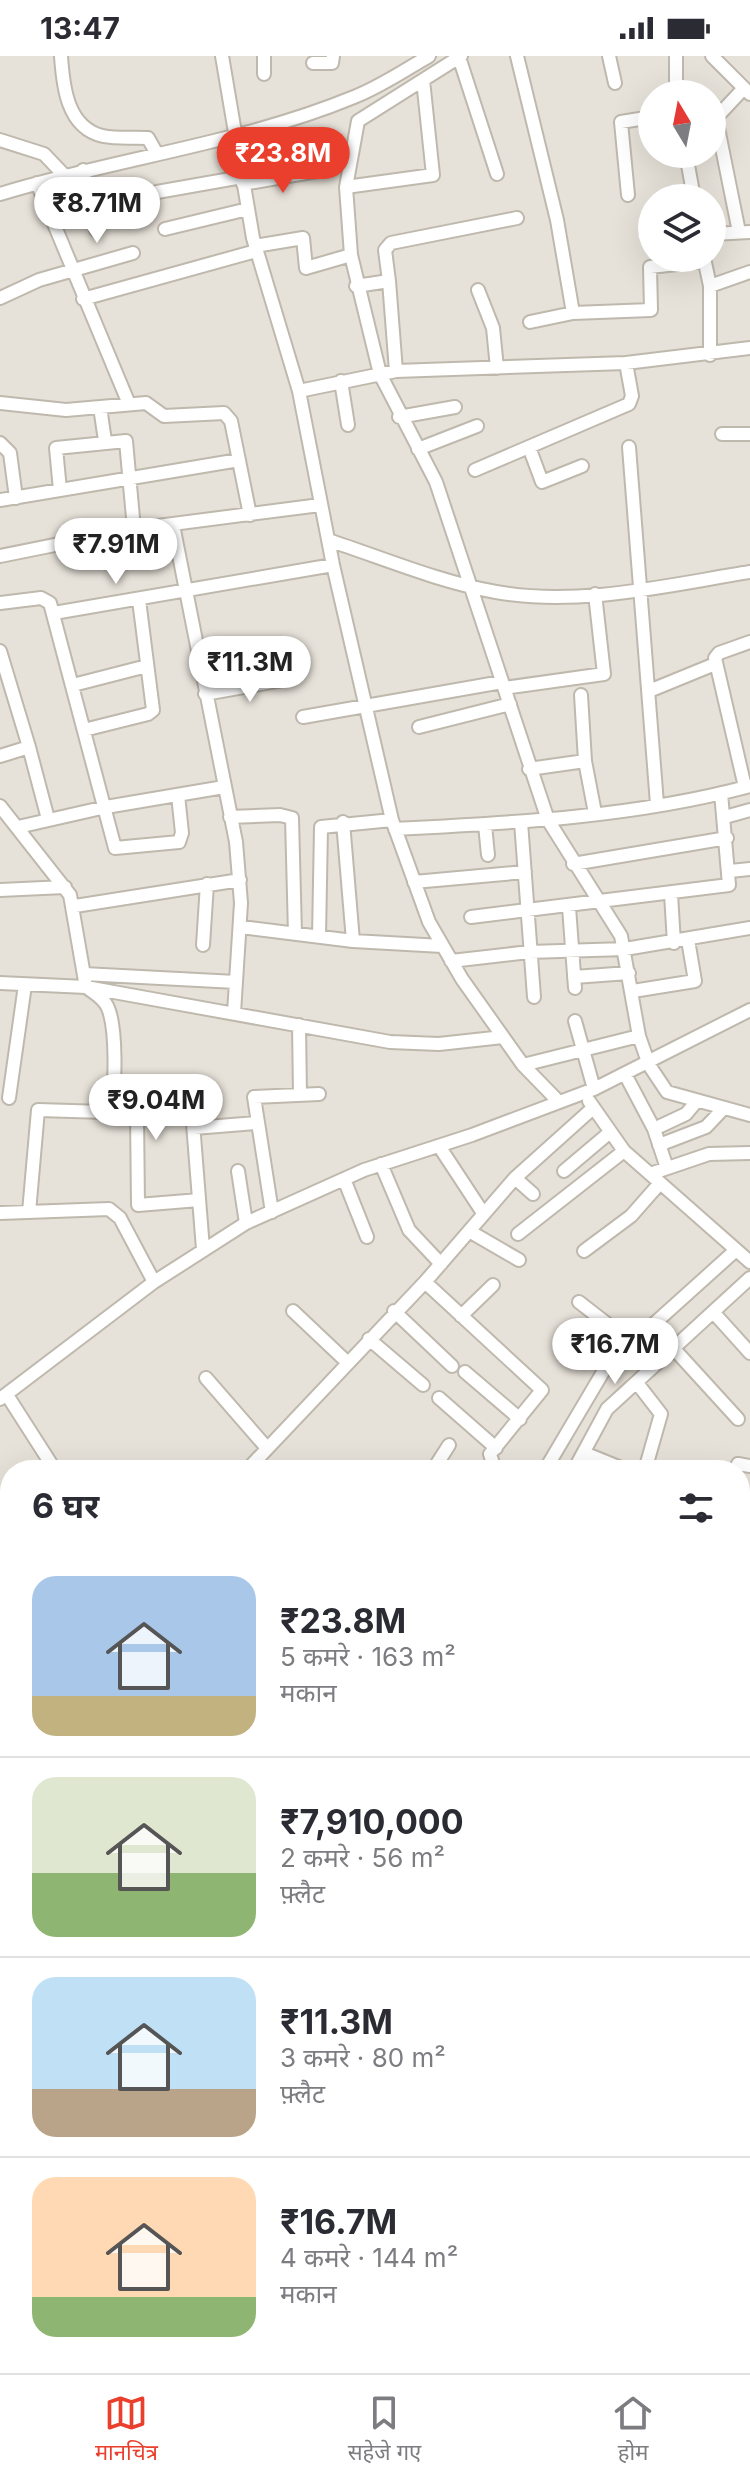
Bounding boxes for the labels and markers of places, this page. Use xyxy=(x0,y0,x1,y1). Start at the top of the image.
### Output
pin: ₹23.8M xyxy=(218,127,348,195)
pin: ₹8.71M xyxy=(32,177,162,245)
pin: ₹7.91M xyxy=(51,518,181,586)
pin: ₹11.3M xyxy=(185,636,315,704)
pin: ₹9.04M xyxy=(91,1074,221,1142)
pin: ₹16.7M xyxy=(550,1318,680,1386)

